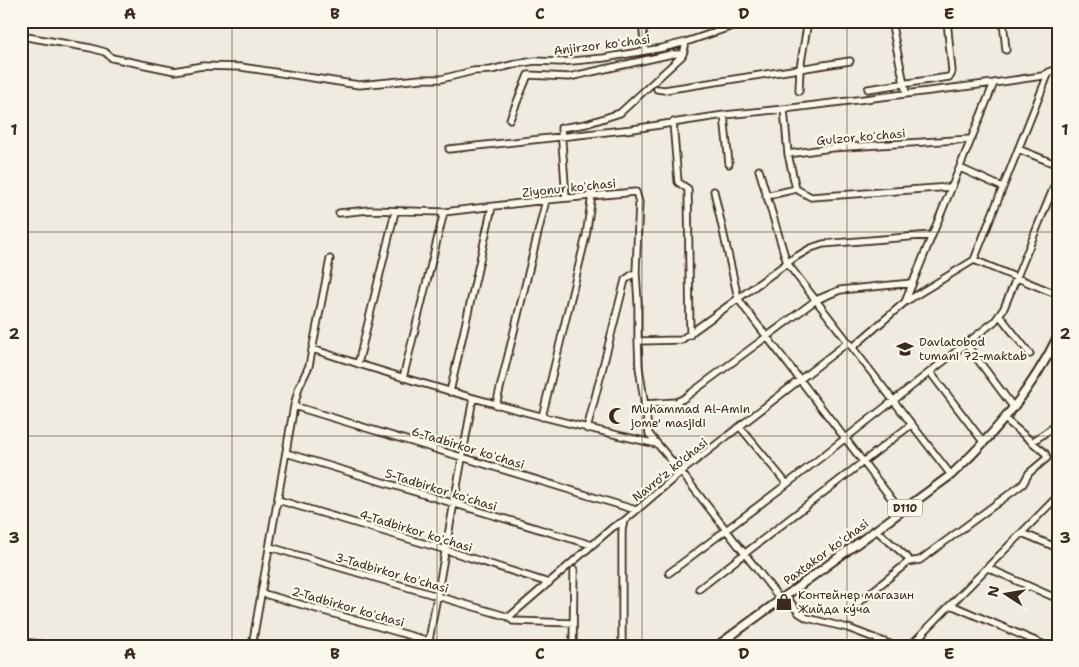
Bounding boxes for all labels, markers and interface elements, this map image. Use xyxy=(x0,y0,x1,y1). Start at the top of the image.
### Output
text: A xyxy=(124,3,136,24)
text: B xyxy=(330,3,340,24)
text: C xyxy=(535,3,545,24)
text: D xyxy=(738,3,750,24)
text: E xyxy=(944,3,954,24)
street label: Anjirzor koʻchasi xyxy=(553,31,651,59)
text: 1 xyxy=(10,119,18,140)
text: 1 xyxy=(1061,119,1069,140)
street label: Gulzor koʻchasi xyxy=(816,125,906,149)
street label: Ziyonur koʻchasi xyxy=(521,175,617,201)
text: 2 xyxy=(8,323,20,344)
text: 2 xyxy=(1059,323,1071,344)
place label: Davlatobod tumani 72-maktab xyxy=(919,334,1027,364)
school or university icon: Davlatobod tumani 72-maktab xyxy=(895,339,915,359)
place label: Muhammad Al-Amin jome' masjidi xyxy=(630,401,750,431)
mosque icon: Muhammad Al-Amin jome' masjidi xyxy=(607,406,627,426)
street label: 6-Tadbirkor koʻchasi xyxy=(410,423,526,473)
street label: Navro'z ko'chasi xyxy=(629,435,711,505)
street label: 5-Tadbirkor koʻchasi xyxy=(383,465,499,515)
road number: D110 xyxy=(888,499,922,516)
street label: 4-Tadbirkor koʻchasi xyxy=(358,506,474,556)
street label: Paxtakor koʻchasi xyxy=(780,516,872,588)
text: 3 xyxy=(8,527,20,548)
text: 3 xyxy=(1059,527,1071,548)
street label: 3-Tadbirkor koʻchasi xyxy=(333,549,451,597)
north arrow xyxy=(982,570,1032,620)
street label: 2-Tadbirkor koʻchasi xyxy=(290,583,406,631)
text: N xyxy=(983,584,1003,599)
place label: Контейнер магазин Жийда ку́ча xyxy=(798,587,914,617)
shop icon: Контейнер магазин Жийда ку́ча xyxy=(774,592,794,612)
text: A xyxy=(124,643,136,664)
text: B xyxy=(330,643,340,664)
text: C xyxy=(535,643,545,664)
text: D xyxy=(738,643,750,664)
text: E xyxy=(944,643,954,664)

